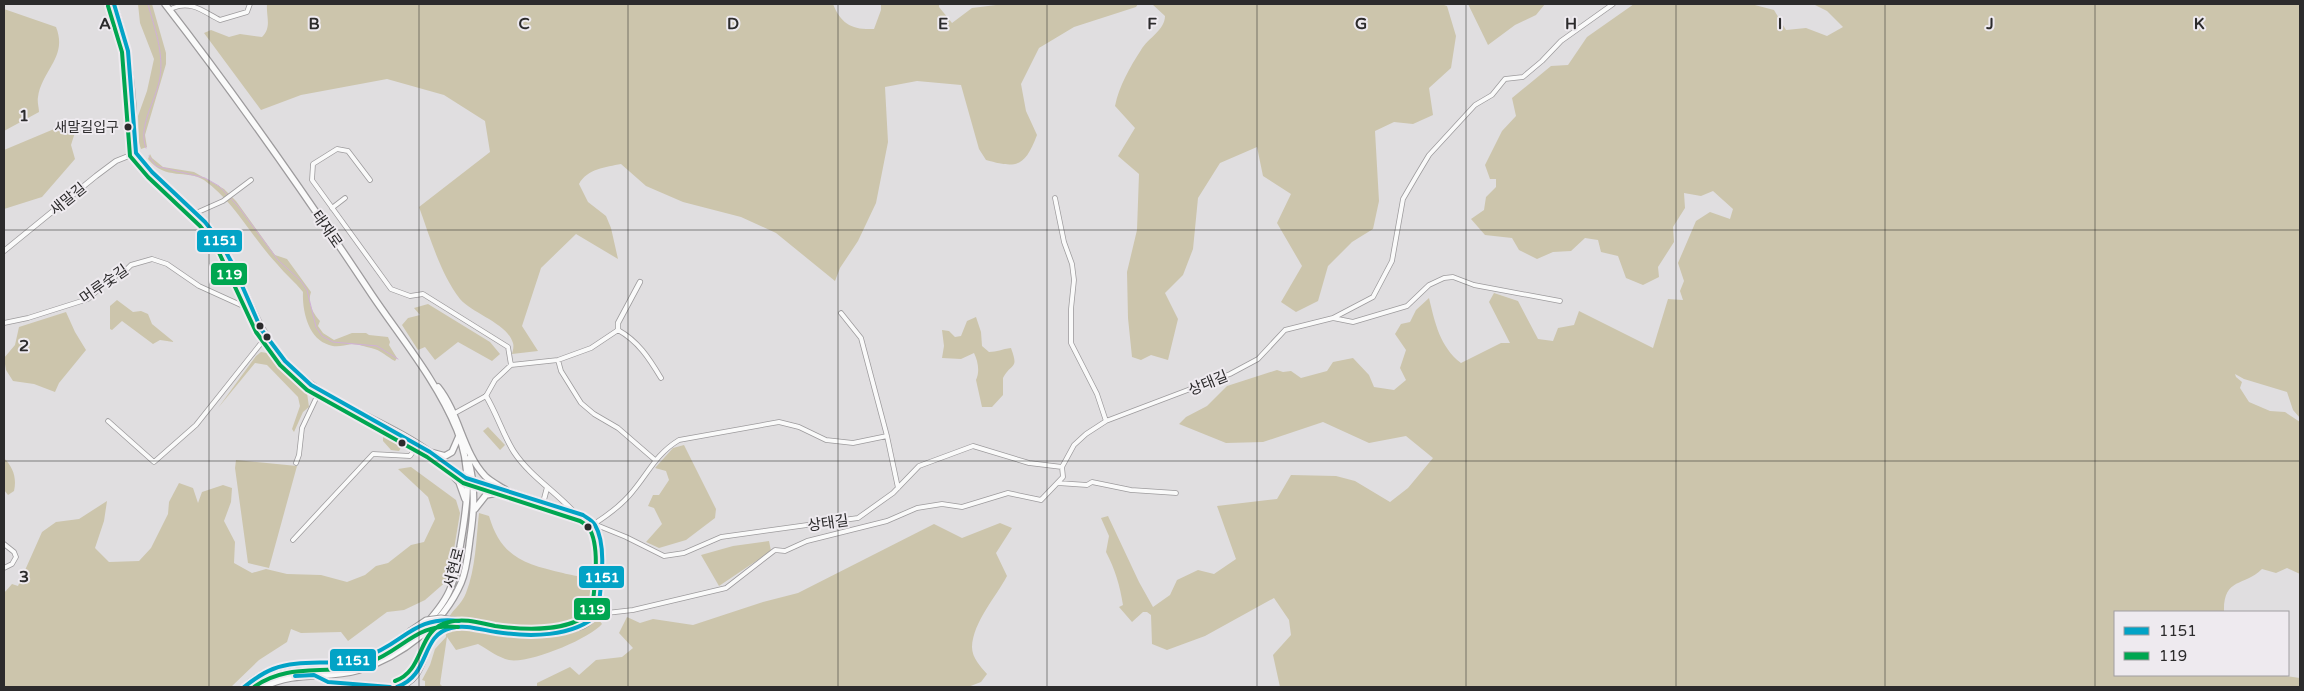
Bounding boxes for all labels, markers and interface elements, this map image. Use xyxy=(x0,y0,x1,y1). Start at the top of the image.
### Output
text: A xyxy=(99,14,111,34)
text: B xyxy=(308,14,320,34)
text: C xyxy=(518,14,530,34)
text: D xyxy=(727,14,739,34)
text: E xyxy=(938,14,948,34)
text: F xyxy=(1147,14,1157,34)
text: G xyxy=(1355,14,1367,34)
text: H xyxy=(1565,14,1577,34)
text: I xyxy=(1778,14,1782,34)
text: J xyxy=(1985,14,1994,34)
text: K xyxy=(2194,14,2205,34)
text: 1 xyxy=(19,106,29,126)
place label: 새말길입구 xyxy=(55,119,119,136)
marker: 새말길입구 xyxy=(123,122,133,132)
street label: 새말길 xyxy=(46,179,90,219)
street label: 태재로 xyxy=(308,207,346,251)
line badge: 1151 xyxy=(196,229,243,253)
text: 1151 xyxy=(202,232,238,249)
street label: 머루숯길 xyxy=(76,261,132,307)
line badge: 119 xyxy=(210,262,248,286)
text: 119 xyxy=(216,266,242,283)
unlabelled marker xyxy=(255,321,265,331)
unlabelled marker xyxy=(262,332,272,342)
text: 2 xyxy=(19,336,29,356)
street label: 상태길 xyxy=(1185,367,1231,399)
unlabelled marker xyxy=(397,438,407,448)
street label: 상태길 xyxy=(806,511,850,535)
unlabelled marker xyxy=(583,522,593,532)
street label: 서현로 xyxy=(440,546,468,590)
line badge: 1151 xyxy=(578,565,625,589)
text: 3 xyxy=(19,567,29,587)
text: 1151 xyxy=(584,569,620,586)
line badge: 119 xyxy=(573,597,611,621)
text: 119 xyxy=(579,601,605,618)
legend xyxy=(2114,611,2289,676)
text: 1151 xyxy=(2159,622,2197,640)
text: 119 xyxy=(2159,647,2187,665)
line badge: 1151 xyxy=(329,648,377,672)
text: 1151 xyxy=(335,652,371,669)

